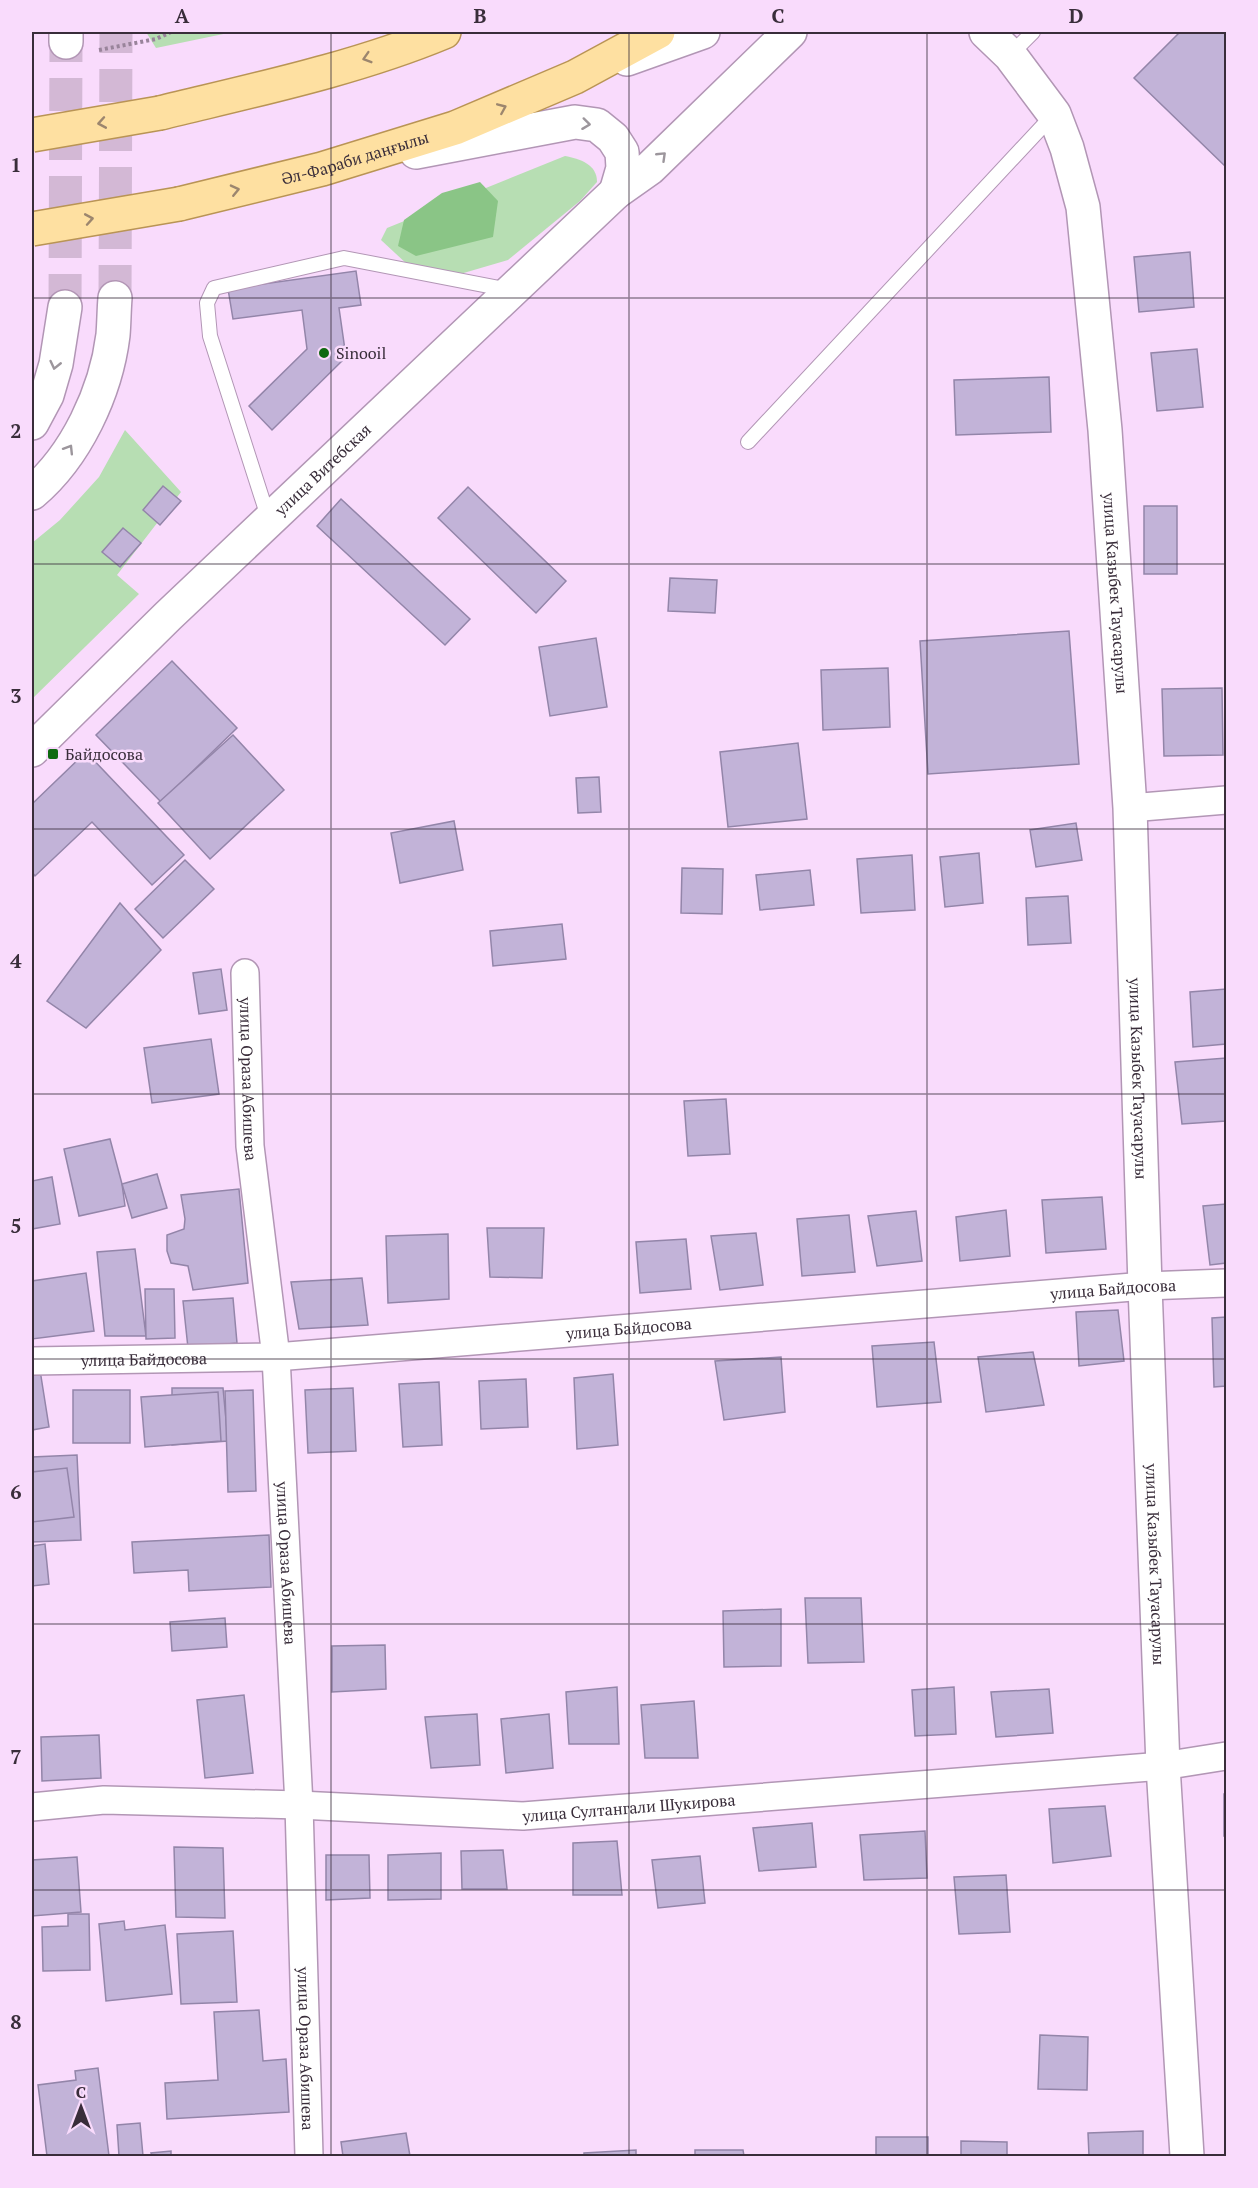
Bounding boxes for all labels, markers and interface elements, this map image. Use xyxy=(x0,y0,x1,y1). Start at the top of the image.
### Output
text: A xyxy=(175,2,190,29)
text: B xyxy=(474,2,487,29)
text: C xyxy=(771,2,785,29)
text: D xyxy=(1069,2,1083,29)
one-way arrow xyxy=(362,51,373,63)
one-way arrow xyxy=(495,103,506,115)
one-way arrow xyxy=(97,116,107,128)
one-way arrow xyxy=(581,117,590,129)
street label: Әл-Фараби даңғылы xyxy=(279,126,431,190)
text: 1 xyxy=(10,151,22,178)
one-way arrow xyxy=(654,153,665,164)
one-way arrow xyxy=(230,184,240,197)
one-way arrow xyxy=(84,213,94,226)
place label: Sinooil xyxy=(336,342,386,364)
marker: Sinooil xyxy=(317,346,331,360)
one-way arrow xyxy=(50,360,63,370)
text: 2 xyxy=(10,417,22,444)
street label: улица Витебская xyxy=(269,419,376,521)
one-way arrow xyxy=(62,445,74,455)
street label: улица Казыбек Тауасарулы xyxy=(1098,491,1133,695)
text: 3 xyxy=(10,682,22,709)
place label: Байдосова xyxy=(65,743,143,765)
marker: Байдосова xyxy=(46,747,60,761)
text: 4 xyxy=(10,947,22,974)
street label: улица Казыбек Тауасарулы xyxy=(1124,976,1153,1180)
street label: улица Ораза Абишева xyxy=(235,996,263,1162)
text: 5 xyxy=(10,1212,22,1239)
street label: улица Байдосова xyxy=(1048,1274,1177,1305)
street label: улица Байдосова xyxy=(564,1312,693,1344)
street label: улица Байдосова xyxy=(80,1347,207,1371)
street label: улица Казыбек Тауасарулы xyxy=(1141,1462,1170,1666)
text: 6 xyxy=(10,1478,22,1505)
street label: улица Ораза Абишева xyxy=(271,1480,302,1645)
text: 7 xyxy=(10,1743,22,1770)
street label: улица Султангали Шукирова xyxy=(521,1788,736,1827)
street label: улица Ораза Абишева xyxy=(293,1966,319,2131)
text: 8 xyxy=(10,2008,22,2035)
north arrow xyxy=(51,2077,111,2137)
text: С xyxy=(76,2081,86,2103)

